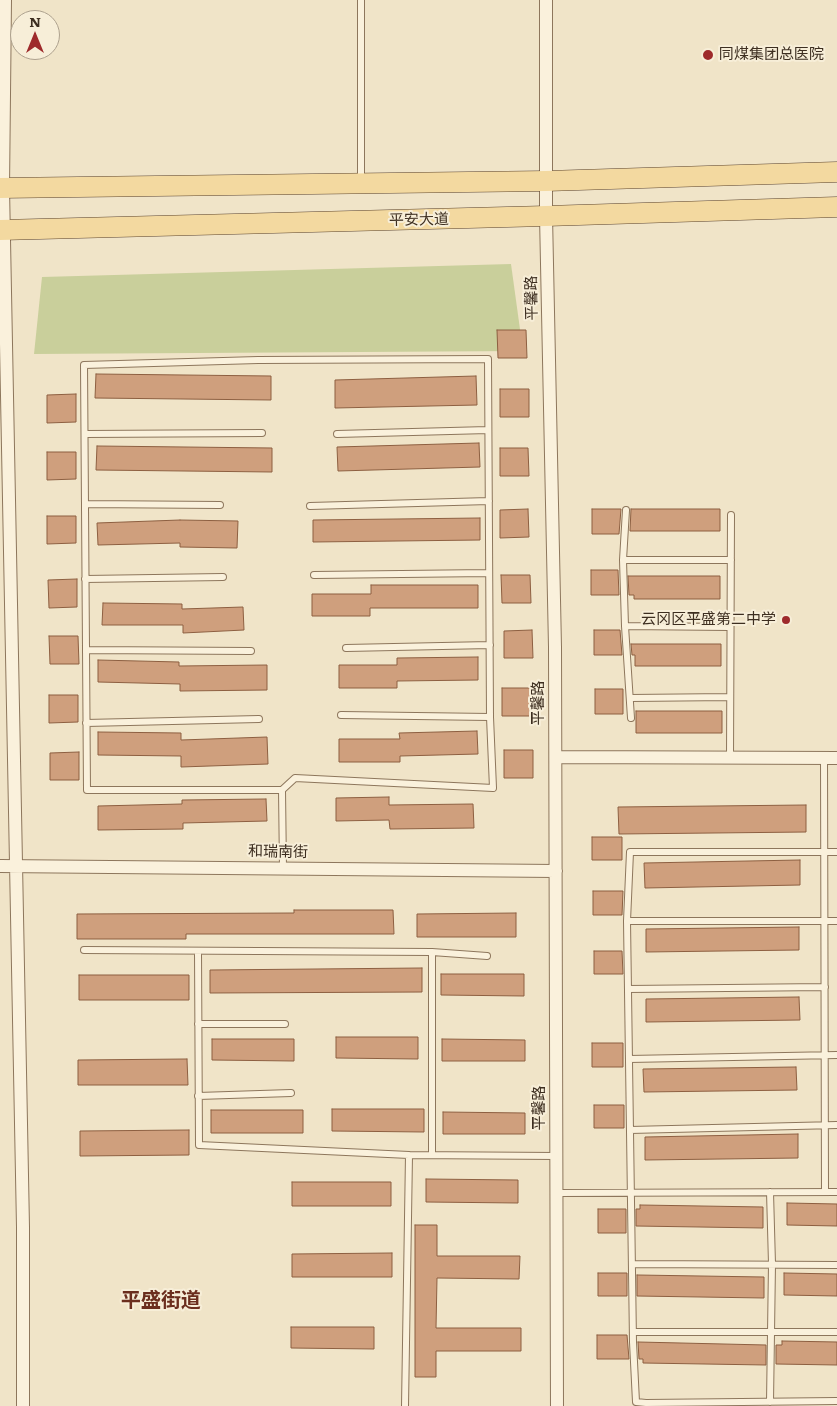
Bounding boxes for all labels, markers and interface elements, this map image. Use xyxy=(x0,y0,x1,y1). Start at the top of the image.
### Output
north arrow xyxy=(10,10,60,60)
text: N xyxy=(29,11,41,31)
place label: 同煤集团总医院 xyxy=(719,46,824,64)
marker: 同煤集团总医院 xyxy=(701,48,715,62)
street label: 平安大道 xyxy=(389,210,449,230)
street label: 平馨路 xyxy=(523,275,541,321)
place label: 云冈区平盛第二中学 xyxy=(641,611,776,629)
marker: 云冈区平盛第二中学 xyxy=(780,614,792,626)
street label: 平馨路 xyxy=(530,681,548,725)
street label: 和瑞南街 xyxy=(248,842,308,862)
street label: 平馨路 xyxy=(531,1086,549,1130)
district label: 平盛街道 xyxy=(121,1289,201,1313)

